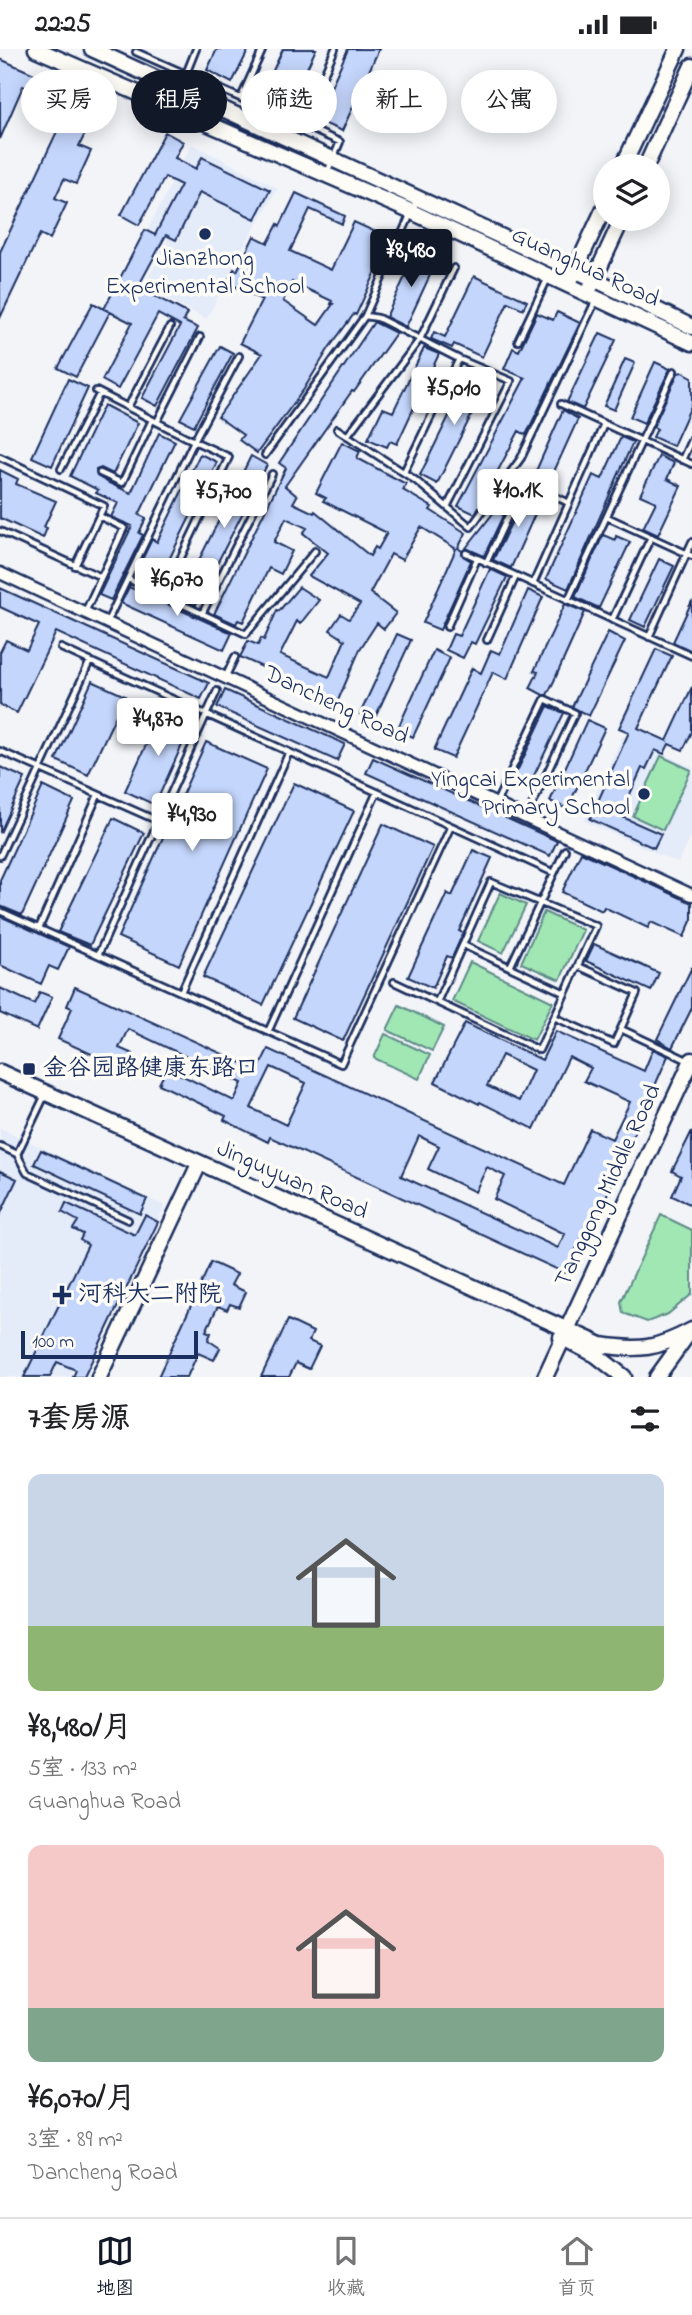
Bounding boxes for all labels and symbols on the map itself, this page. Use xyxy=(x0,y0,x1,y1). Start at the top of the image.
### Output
street label: Guanghua Road xyxy=(505,218,665,318)
marker: Jianzhong Experimental School xyxy=(197,226,213,242)
pin: ¥8,480 xyxy=(354,229,468,289)
place label: Jianzhong Experimental School xyxy=(106,242,304,305)
pin: ¥5,010 xyxy=(397,367,511,427)
pin: ¥10.1K xyxy=(461,469,575,529)
pin: ¥5,700 xyxy=(167,470,281,530)
pin: ¥6,070 xyxy=(120,559,234,618)
street label: Dancheng Road xyxy=(257,657,415,755)
pin: ¥4,870 xyxy=(101,699,215,758)
place label: Yingcai Experimental Primary School xyxy=(431,763,630,827)
marker: Yingcai Experimental Primary School xyxy=(636,786,652,802)
pin: ¥4,930 xyxy=(135,793,249,853)
place label: 金谷园路健康东路口 xyxy=(43,1052,259,1087)
marker: 金谷园路健康东路口 xyxy=(21,1061,37,1077)
street label: Tanggong Middle Road xyxy=(547,1078,672,1293)
street label: Jinguyuan Road xyxy=(210,1132,374,1231)
place label: 河科大二附院 xyxy=(78,1278,222,1313)
marker: 河科大二附院 xyxy=(52,1285,72,1305)
scale bar xyxy=(21,1328,198,1360)

